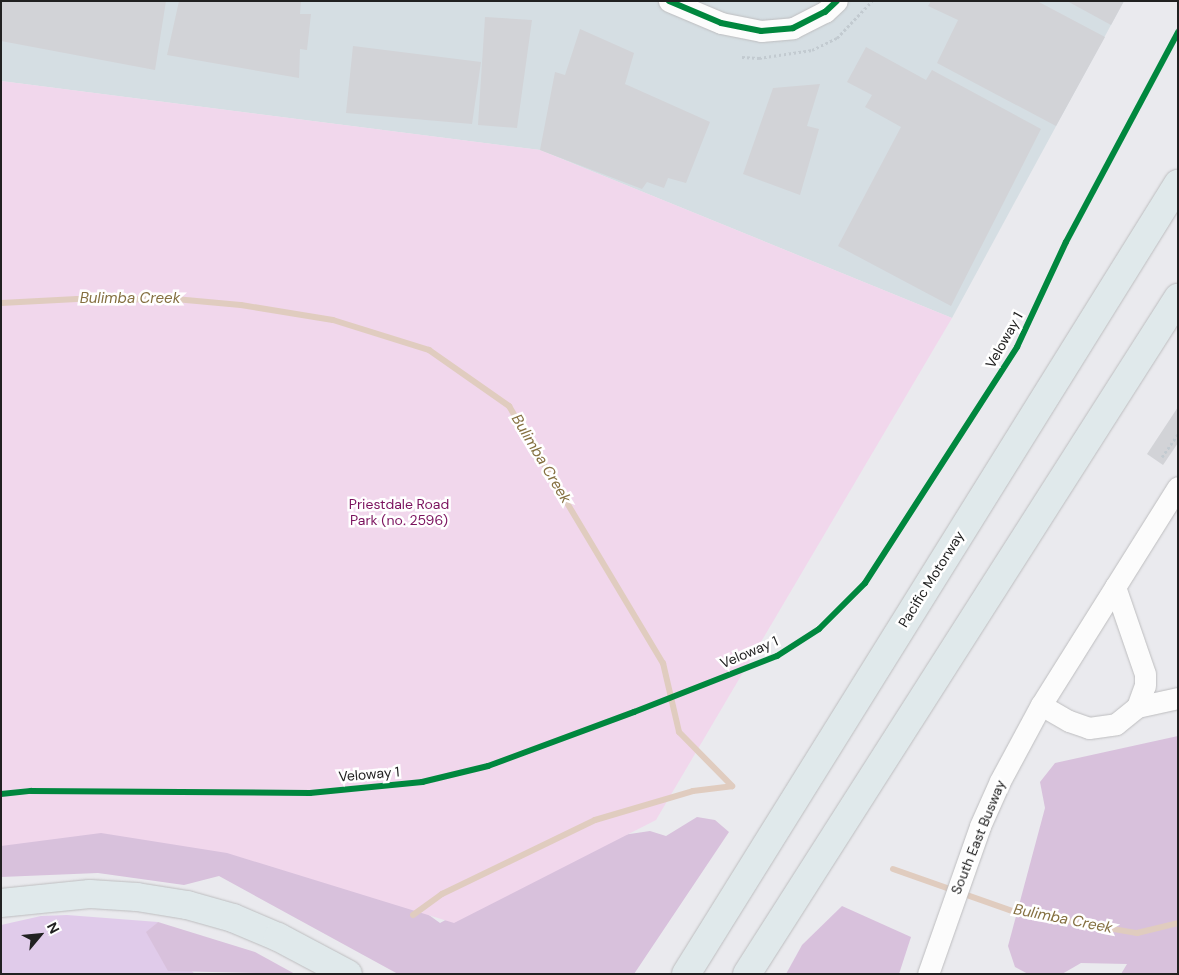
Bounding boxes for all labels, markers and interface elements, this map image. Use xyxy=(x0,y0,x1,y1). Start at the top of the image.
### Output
water label: Bulimba Creek xyxy=(80,290,180,308)
street label: Veloway 1 xyxy=(982,309,1026,371)
water label: Bulimba Creek xyxy=(507,411,575,507)
park label: Priestdale Road Park (no. 2596) xyxy=(349,496,449,528)
street label: Pacific Motorway xyxy=(895,528,967,630)
street label: Veloway 1 xyxy=(718,632,780,672)
street label: Veloway 1 xyxy=(338,763,400,785)
street label: South East Busway xyxy=(947,777,1009,897)
water label: Bulimba Creek xyxy=(1012,901,1114,937)
north arrow xyxy=(15,910,65,960)
text: N xyxy=(43,919,64,937)

